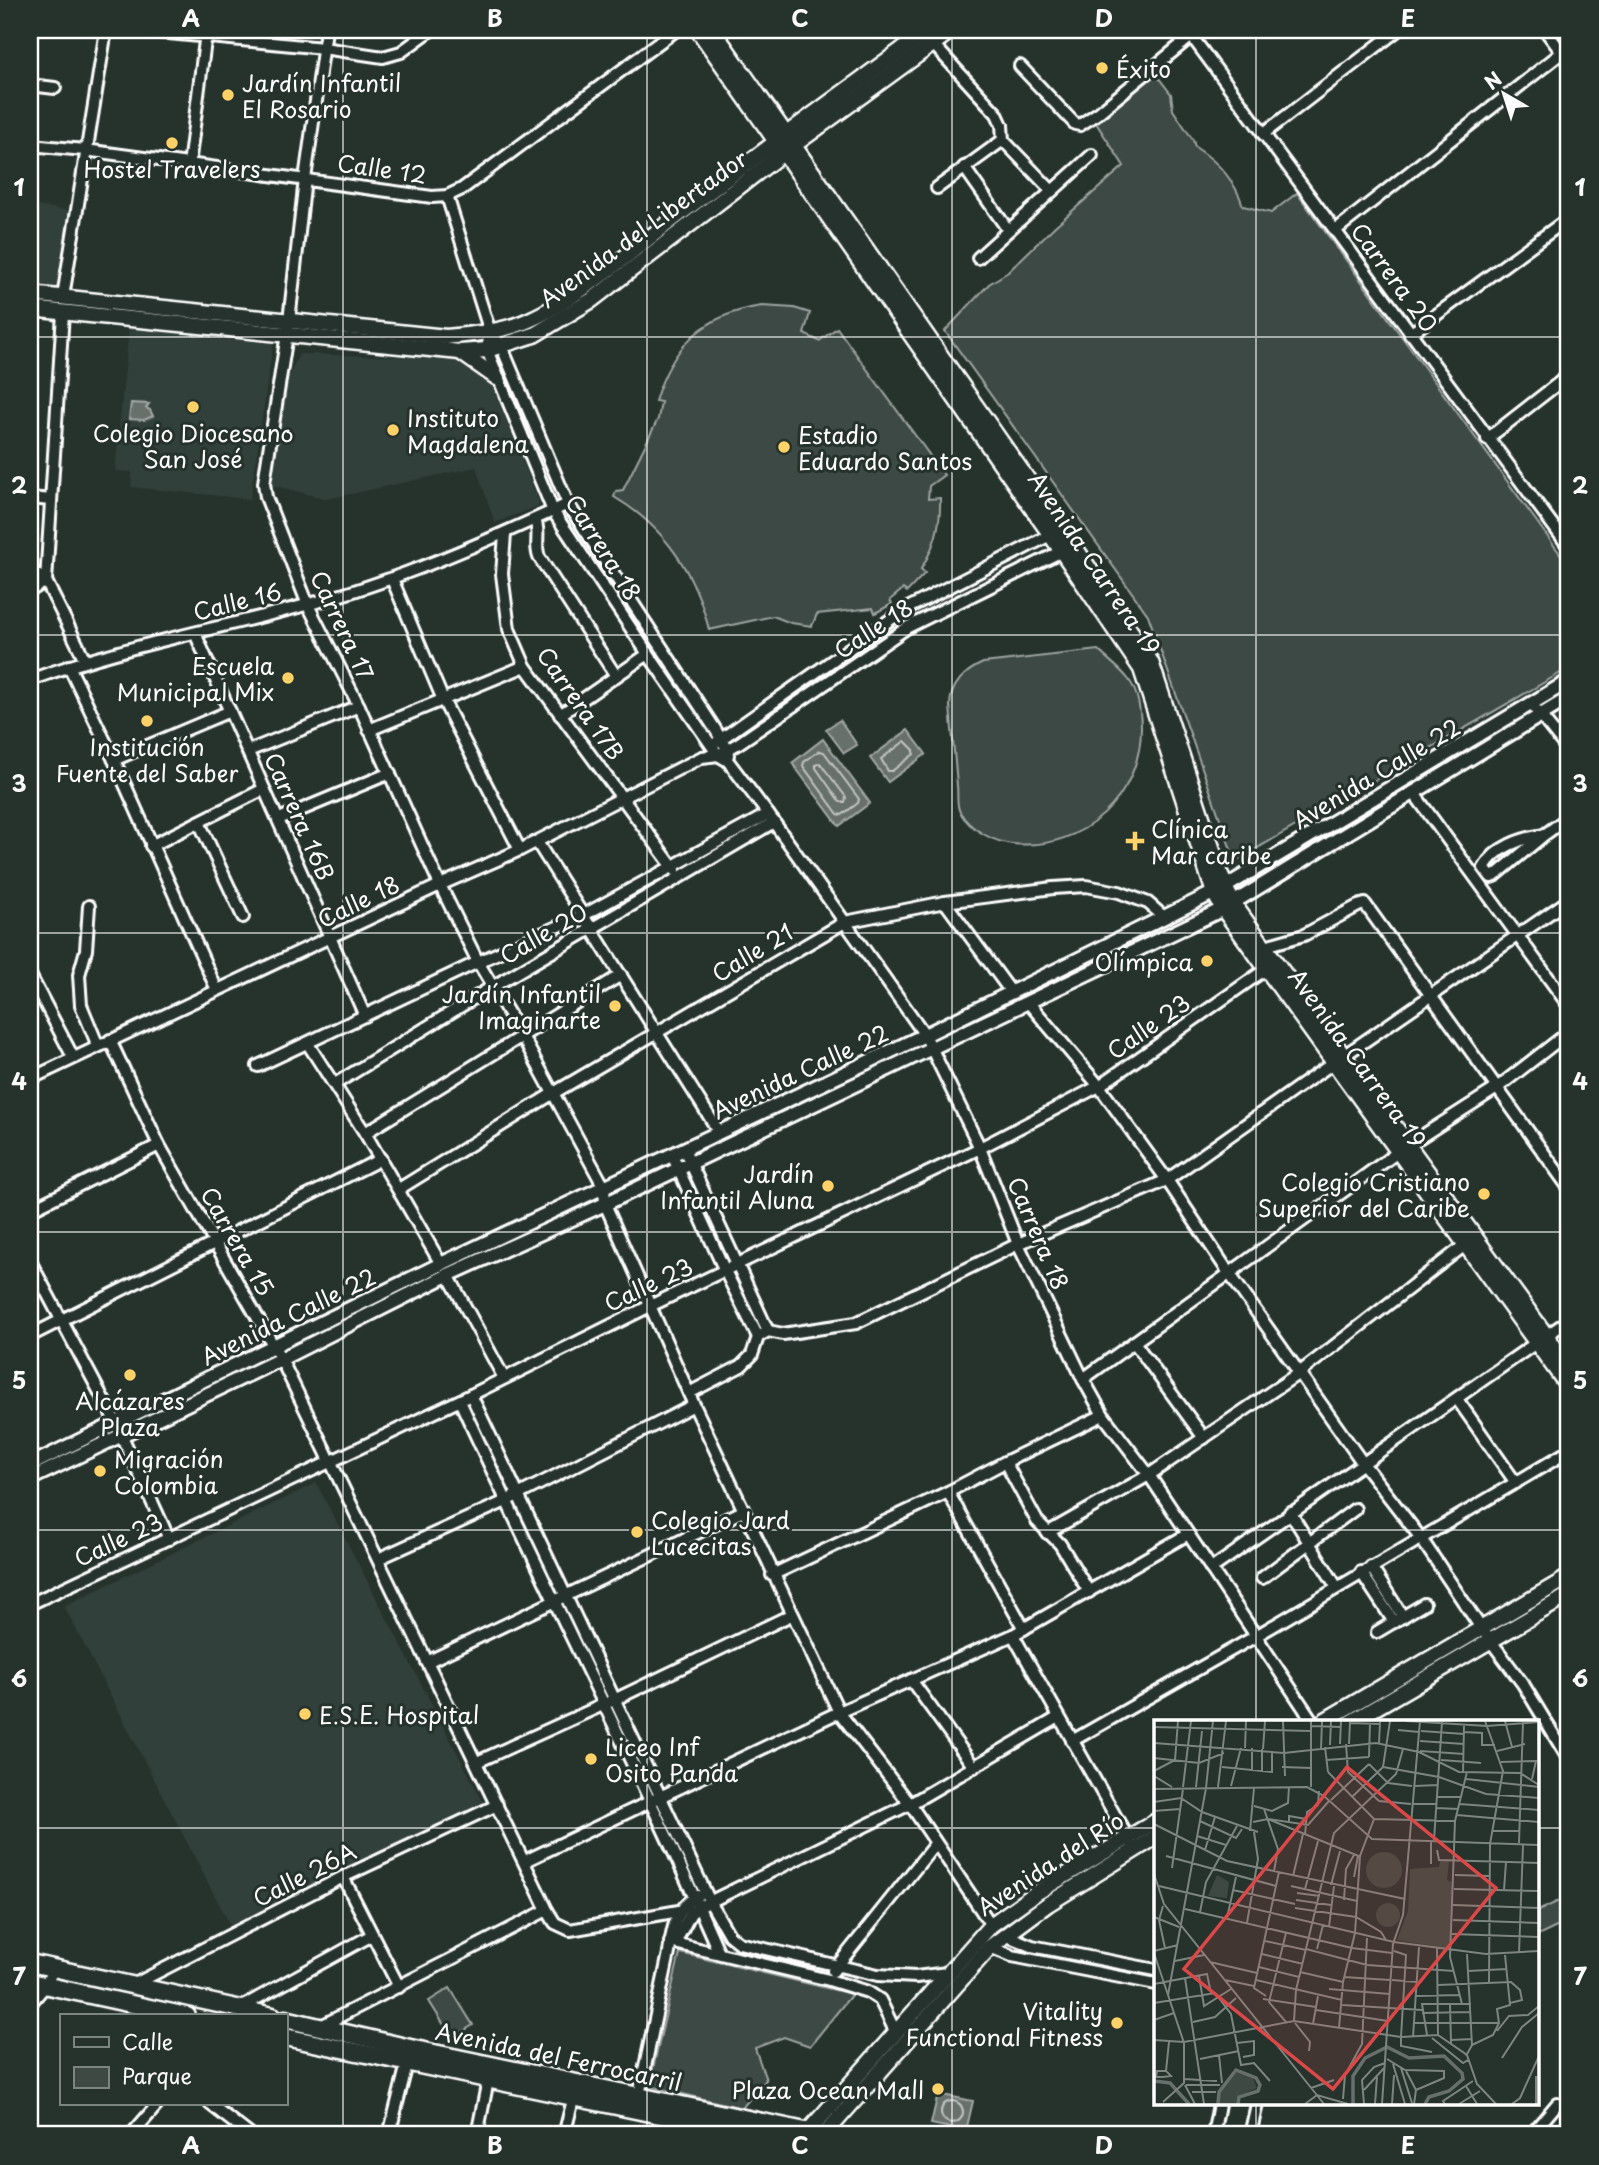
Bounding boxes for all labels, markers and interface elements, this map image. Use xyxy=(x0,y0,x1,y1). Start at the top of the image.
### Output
text: A xyxy=(182,0,200,35)
text: B xyxy=(487,0,503,35)
text: C xyxy=(791,0,809,35)
text: D xyxy=(1095,0,1113,35)
text: E xyxy=(1401,0,1415,35)
place label: Éxito xyxy=(1116,51,1171,86)
marker: Éxito xyxy=(1094,60,1110,76)
north arrow xyxy=(1470,60,1540,130)
text: N xyxy=(1478,64,1507,96)
place label: Jardín Infantil El Rosario xyxy=(242,65,401,126)
marker: Jardín Infantil El Rosario xyxy=(220,87,236,103)
marker: Hostel Travelers xyxy=(164,135,180,151)
street label: Avenida del Libertador xyxy=(532,140,755,316)
street label: Calle 12 xyxy=(335,144,429,192)
place label: Hostel Travelers xyxy=(83,151,261,186)
text: 1 xyxy=(14,169,25,204)
text: 1 xyxy=(1575,169,1586,204)
street label: Carrera 20 xyxy=(1343,215,1447,339)
marker: Colegio Diocesano San José xyxy=(185,399,201,415)
place label: Instituto Magdalena xyxy=(407,400,530,461)
place label: Colegio Diocesano San José xyxy=(93,415,293,476)
place label: Estadio Eduardo Santos xyxy=(798,417,972,478)
marker: Instituto Magdalena xyxy=(385,422,401,438)
marker: Estadio Eduardo Santos xyxy=(776,439,792,455)
street label: Avenida Carrera 19 xyxy=(1020,464,1170,662)
text: 2 xyxy=(11,467,27,502)
text: 2 xyxy=(1572,467,1588,502)
street label: Carrera 18 xyxy=(557,487,651,607)
street label: Carrera 17 xyxy=(302,564,384,686)
street label: Calle 16 xyxy=(189,573,285,629)
street label: Calle 18 xyxy=(827,589,919,667)
street label: Carrera 17B xyxy=(529,639,633,767)
place label: Escuela Municipal Mix xyxy=(117,648,275,709)
marker: Escuela Municipal Mix xyxy=(280,670,296,686)
street label: Avenida Calle 22 xyxy=(1285,709,1467,837)
marker: Institución Fuente del Saber xyxy=(139,713,155,729)
place label: Institución Fuente del Saber xyxy=(56,729,238,790)
street label: Carrera 16B xyxy=(256,746,344,886)
text: 3 xyxy=(11,765,27,800)
text: 3 xyxy=(1572,765,1588,800)
place label: Clínica Mar caribe xyxy=(1151,811,1271,872)
marker: Clínica Mar caribe xyxy=(1125,831,1145,851)
street label: Calle 18 xyxy=(311,866,405,936)
street label: Calle 20 xyxy=(493,894,593,972)
street label: Calle 21 xyxy=(704,914,800,990)
place label: Olímpica xyxy=(1095,944,1194,979)
marker: Olímpica xyxy=(1199,953,1215,969)
street label: Avenida Carrera 19 xyxy=(1281,961,1435,1155)
place label: Jardín Infantil Imaginarte xyxy=(442,976,601,1037)
street label: Calle 23 xyxy=(1099,985,1197,1067)
marker: Jardín Infantil Imaginarte xyxy=(607,998,623,1014)
street label: Avenida Calle 22 xyxy=(706,1015,894,1127)
text: 4 xyxy=(11,1063,27,1098)
text: 4 xyxy=(1572,1063,1588,1098)
place label: Jardín Infantil Aluna xyxy=(661,1156,815,1217)
place label: Colegio Cristiano Superior del Caribe xyxy=(1258,1164,1470,1225)
street label: Carrera 18 xyxy=(1000,1171,1078,1295)
marker: Jardín Infantil Aluna xyxy=(820,1178,836,1194)
street label: Carrera 15 xyxy=(193,1180,283,1302)
marker: Colegio Cristiano Superior del Caribe xyxy=(1476,1186,1492,1202)
street label: Calle 23 xyxy=(598,1248,698,1320)
street label: Avenida Calle 22 xyxy=(195,1258,381,1374)
text: 5 xyxy=(12,1362,26,1397)
text: 5 xyxy=(1573,1362,1587,1397)
marker: Alcázares Plaza xyxy=(122,1367,138,1383)
place label: Alcázares Plaza xyxy=(75,1383,185,1444)
place label: Migración Colombia xyxy=(114,1441,223,1502)
marker: Migración Colombia xyxy=(92,1463,108,1479)
place label: Colegio Jard Lucecitas xyxy=(651,1502,790,1563)
street label: Calle 23 xyxy=(68,1503,168,1575)
marker: Colegio Jard Lucecitas xyxy=(629,1524,645,1540)
text: 6 xyxy=(11,1660,27,1695)
text: 6 xyxy=(1572,1660,1588,1695)
place label: E.S.E. Hospital xyxy=(319,1697,479,1732)
marker: E.S.E. Hospital xyxy=(297,1706,313,1722)
inset map xyxy=(1154,1720,1540,2106)
place label: Liceo Inf Osito Panda xyxy=(605,1729,738,1790)
marker: Liceo Inf Osito Panda xyxy=(583,1751,599,1767)
street label: Avenida del Río xyxy=(970,1802,1130,1924)
street label: Calle 26A xyxy=(246,1833,362,1915)
text: 7 xyxy=(12,1958,26,1993)
text: 7 xyxy=(1573,1958,1587,1993)
place label: Vitality Functional Fitness xyxy=(906,1993,1103,2054)
street label: Avenida del Ferrocarril xyxy=(433,2013,685,2099)
legend xyxy=(60,2014,287,2106)
marker: Vitality Functional Fitness xyxy=(1109,2015,1125,2031)
text: Calle xyxy=(122,2025,173,2057)
text: Parque xyxy=(122,2059,192,2091)
place label: Plaza Ocean Mall xyxy=(732,2072,924,2107)
marker: Plaza Ocean Mall xyxy=(930,2081,946,2097)
text: A xyxy=(182,2127,200,2162)
text: B xyxy=(487,2127,503,2162)
text: C xyxy=(791,2127,809,2162)
text: D xyxy=(1095,2127,1113,2162)
text: E xyxy=(1401,2127,1415,2162)

